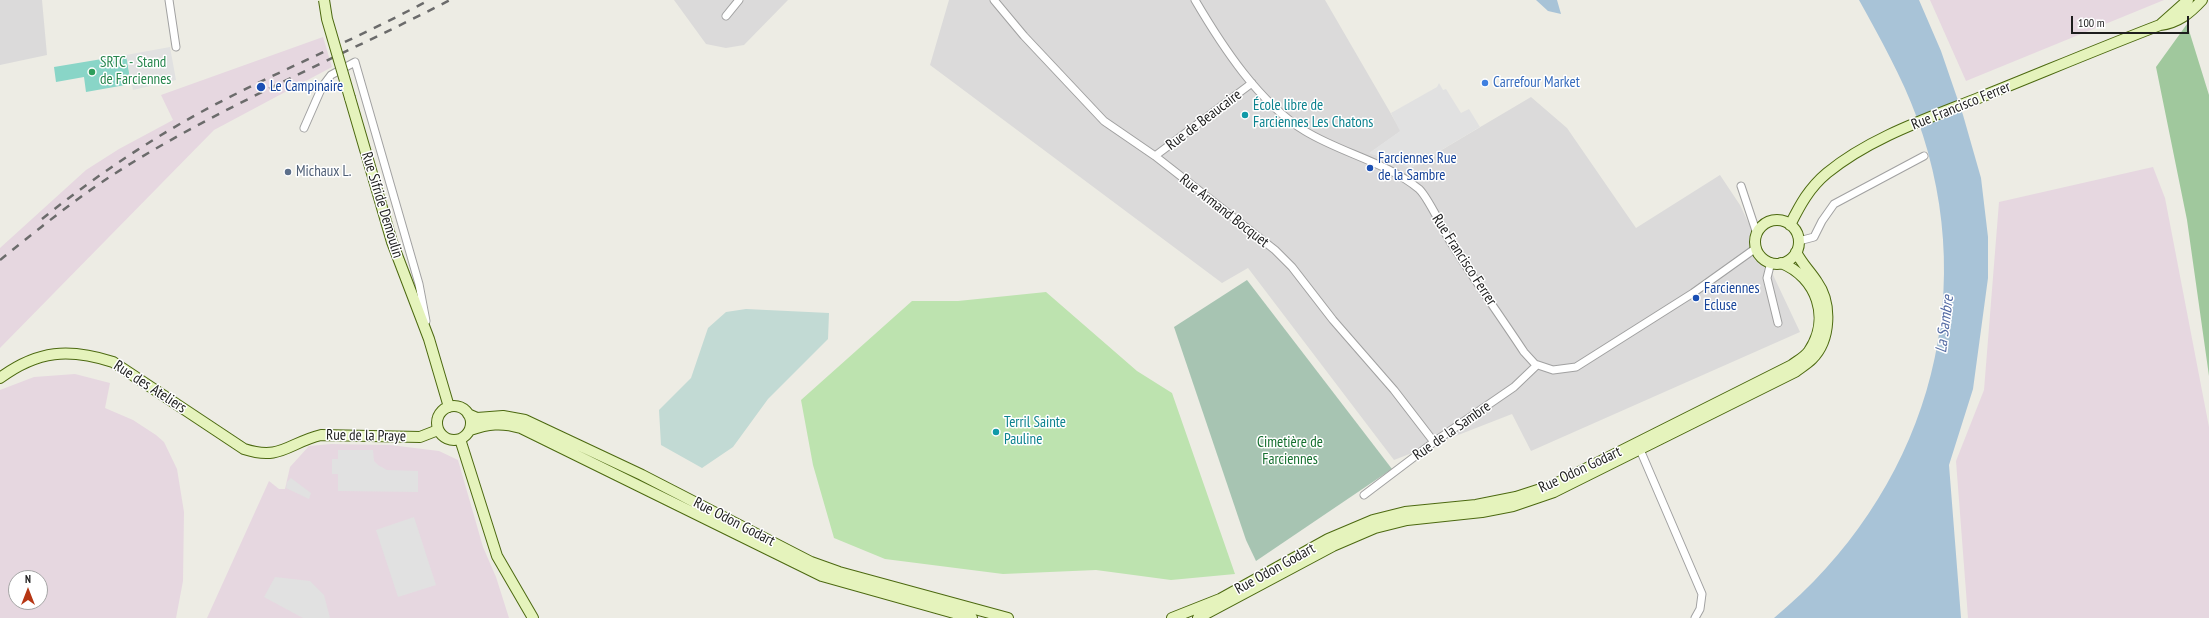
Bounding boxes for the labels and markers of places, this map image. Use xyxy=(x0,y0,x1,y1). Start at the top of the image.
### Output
place label: SRTC - Stand de Farciennes xyxy=(100,54,171,89)
marker: SRTC - Stand de Farciennes xyxy=(87,67,97,77)
place label: Carrefour Market xyxy=(1493,74,1580,92)
place label: Le Campinaire xyxy=(270,78,343,96)
marker: Carrefour Market xyxy=(1480,78,1490,88)
marker: Le Campinaire xyxy=(255,81,267,93)
place label: École libre de Farciennes Les Chatons xyxy=(1253,97,1373,132)
marker: École libre de Farciennes Les Chatons xyxy=(1240,110,1250,120)
place label: Farciennes Rue de la Sambre xyxy=(1378,150,1457,185)
place label: Michaux L. xyxy=(296,163,352,181)
marker: Farciennes Rue de la Sambre xyxy=(1365,163,1375,173)
marker: Michaux L. xyxy=(283,167,293,177)
place label: Farciennes Ecluse xyxy=(1704,280,1760,315)
marker: Farciennes Ecluse xyxy=(1691,293,1701,303)
place label: Terril Sainte Pauline xyxy=(1004,414,1066,449)
marker: Terril Sainte Pauline xyxy=(991,427,1001,437)

